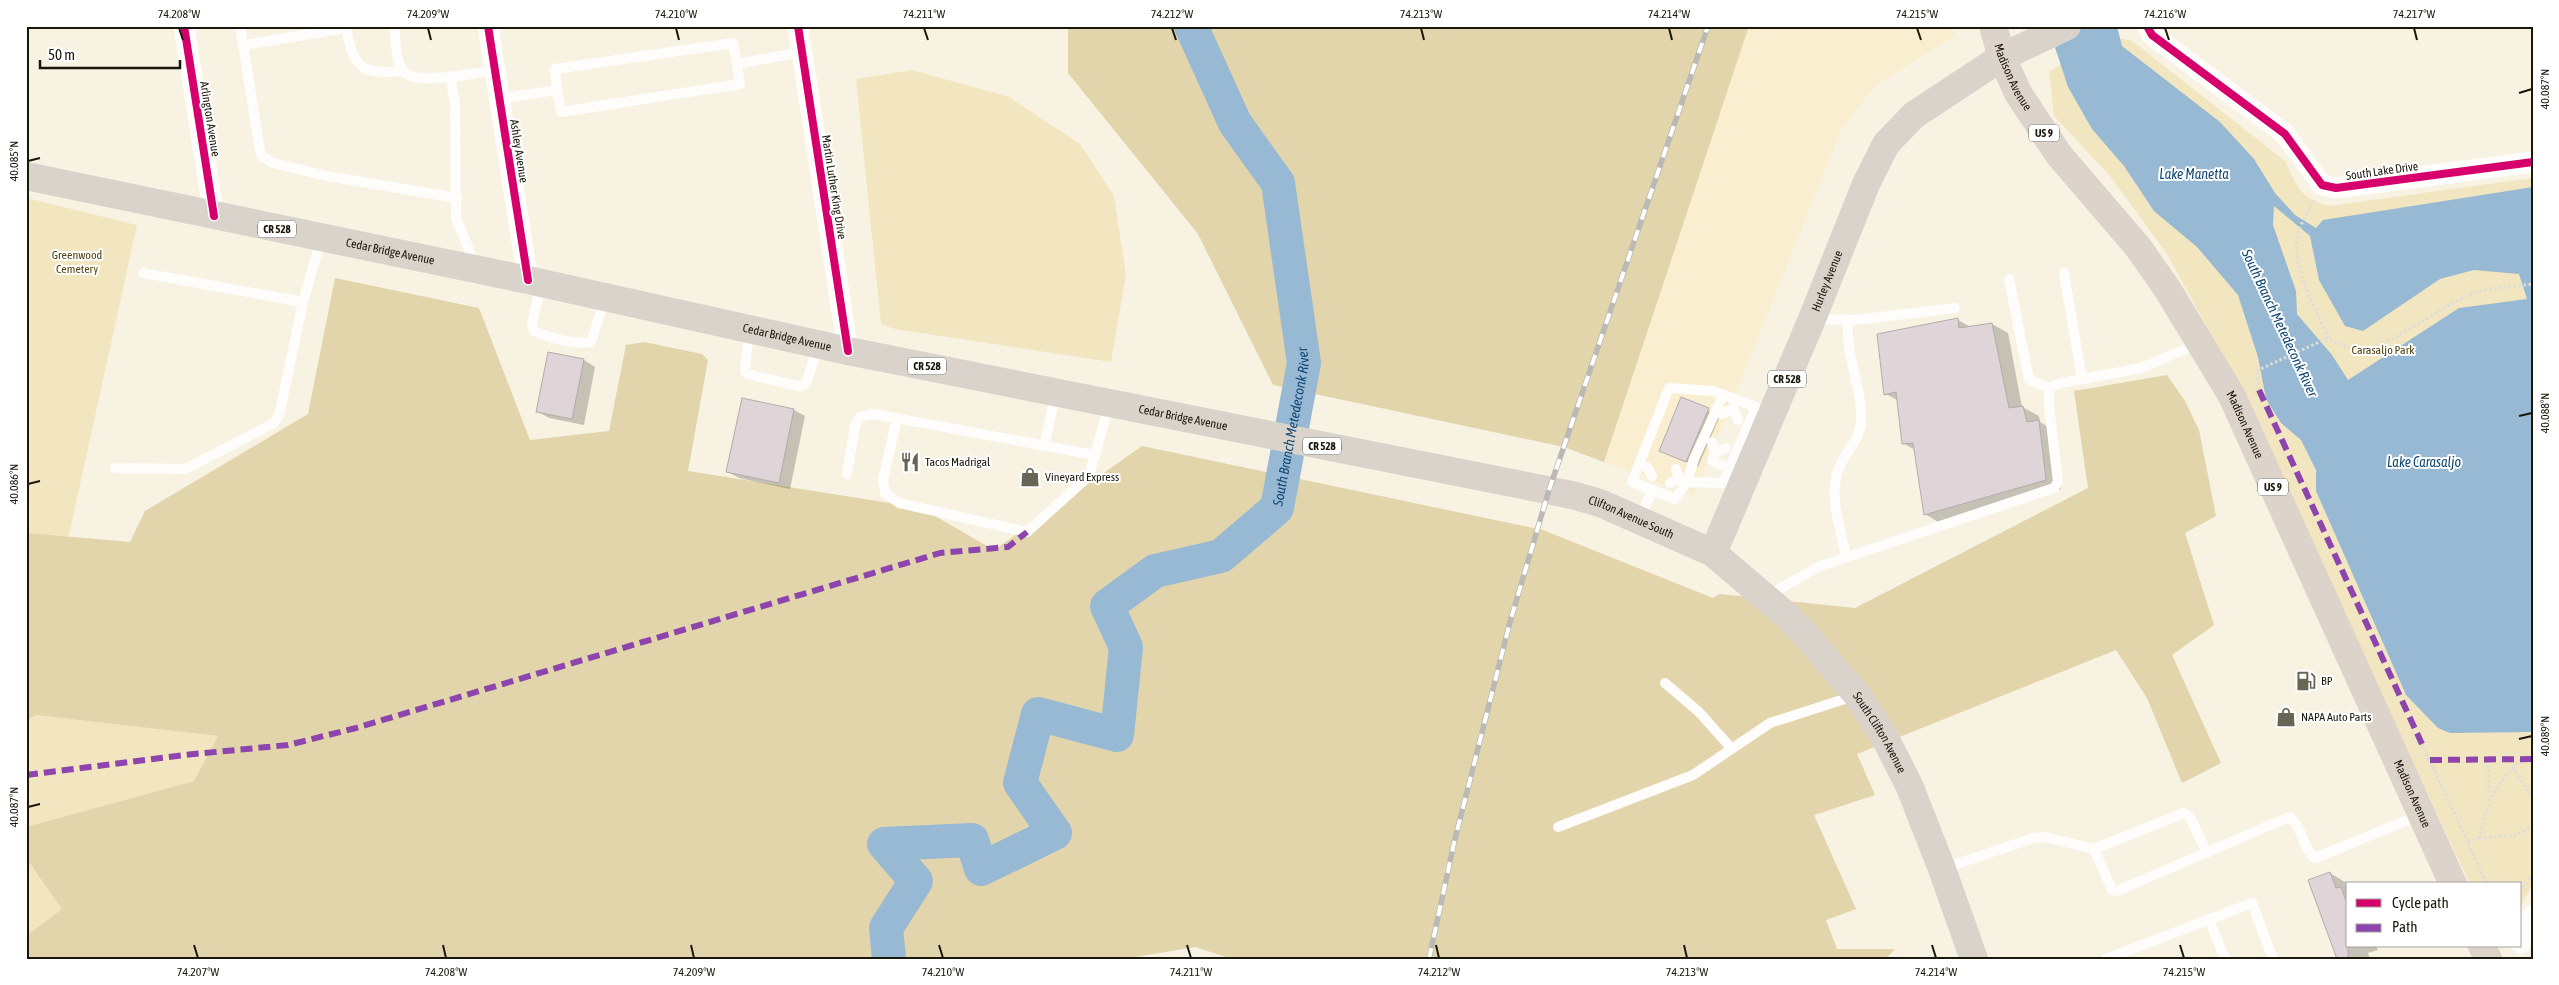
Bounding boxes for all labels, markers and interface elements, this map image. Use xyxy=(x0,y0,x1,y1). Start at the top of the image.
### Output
text: 74.208°W xyxy=(158,7,200,21)
text: 74.209°W xyxy=(407,7,449,21)
text: 74.210°W xyxy=(655,7,697,21)
text: 74.211°W xyxy=(903,7,945,21)
text: 74.212°W xyxy=(1151,7,1193,21)
text: 74.213°W xyxy=(1400,7,1442,21)
text: 74.214°W xyxy=(1648,7,1690,21)
text: 74.215°W xyxy=(1896,7,1938,21)
text: 74.216°W xyxy=(2144,7,2186,21)
text: 74.217°W xyxy=(2393,7,2435,21)
scale bar xyxy=(40,38,180,70)
street label: Madison Avenue xyxy=(1991,42,2035,113)
text: 50 m xyxy=(48,46,75,63)
text: 40.087°N xyxy=(2538,69,2552,109)
street label: Arlington Avenue xyxy=(197,80,223,158)
street label: Ashley Avenue xyxy=(507,118,531,184)
road number: US 9 xyxy=(2029,125,2059,142)
street label: Martin Luther King Drive xyxy=(819,134,849,240)
text: 40.085°N xyxy=(7,141,21,181)
street label: South Lake Drive xyxy=(2345,159,2419,183)
water label: Lake Manetta xyxy=(2159,166,2229,182)
road number: CR 528 xyxy=(258,220,296,238)
street label: Cedar Bridge Avenue xyxy=(345,235,436,267)
water label: South Branch Metedeconk River xyxy=(2238,246,2322,400)
park label: Greenwood Cemetery xyxy=(52,248,102,276)
street label: Hurley Avenue xyxy=(1809,248,1846,314)
street label: Cedar Bridge Avenue xyxy=(741,321,833,354)
park label: Carasaljo Park xyxy=(2352,343,2415,357)
water label: South Branch Metedeconk River xyxy=(1269,345,1312,508)
road number: CR 528 xyxy=(908,358,946,374)
road number: CR 528 xyxy=(1768,370,1806,388)
street label: Madison Avenue xyxy=(2223,388,2266,461)
text: 40.088°N xyxy=(2538,393,2552,433)
street label: Cedar Bridge Avenue xyxy=(1137,402,1229,433)
road number: CR 528 xyxy=(1303,438,1341,454)
restaurant icon: Tacos Madrigal xyxy=(899,451,921,473)
water label: Lake Carasaljo xyxy=(2387,454,2461,470)
place label: Tacos Madrigal xyxy=(925,455,991,469)
text: 40.086°N xyxy=(7,464,21,504)
shop icon: Vineyard Express xyxy=(1019,466,1041,488)
place label: Vineyard Express xyxy=(1045,470,1119,484)
road number: US 9 xyxy=(2258,478,2288,496)
street label: Clifton Avenue South xyxy=(1587,493,1676,542)
fuel station icon: BP xyxy=(2295,670,2317,692)
place label: BP xyxy=(2321,674,2333,688)
street label: South Clifton Avenue xyxy=(1850,689,1909,775)
shop icon: NAPA Auto Parts xyxy=(2275,706,2297,728)
place label: NAPA Auto Parts xyxy=(2301,710,2372,724)
text: 40.089°N xyxy=(2538,716,2552,756)
street label: Madison Avenue xyxy=(2391,758,2433,830)
text: 40.087°N xyxy=(7,787,21,827)
legend xyxy=(2346,882,2522,948)
text: Cycle path xyxy=(2392,894,2449,911)
text: Path xyxy=(2392,918,2418,935)
text: 74.207°W xyxy=(177,965,219,979)
text: 74.208°W xyxy=(425,965,467,979)
text: 74.209°W xyxy=(673,965,715,979)
text: 74.210°W xyxy=(922,965,964,979)
text: 74.211°W xyxy=(1170,965,1212,979)
text: 74.212°W xyxy=(1418,965,1460,979)
text: 74.213°W xyxy=(1666,965,1708,979)
text: 74.214°W xyxy=(1915,965,1957,979)
text: 74.215°W xyxy=(2163,965,2205,979)

